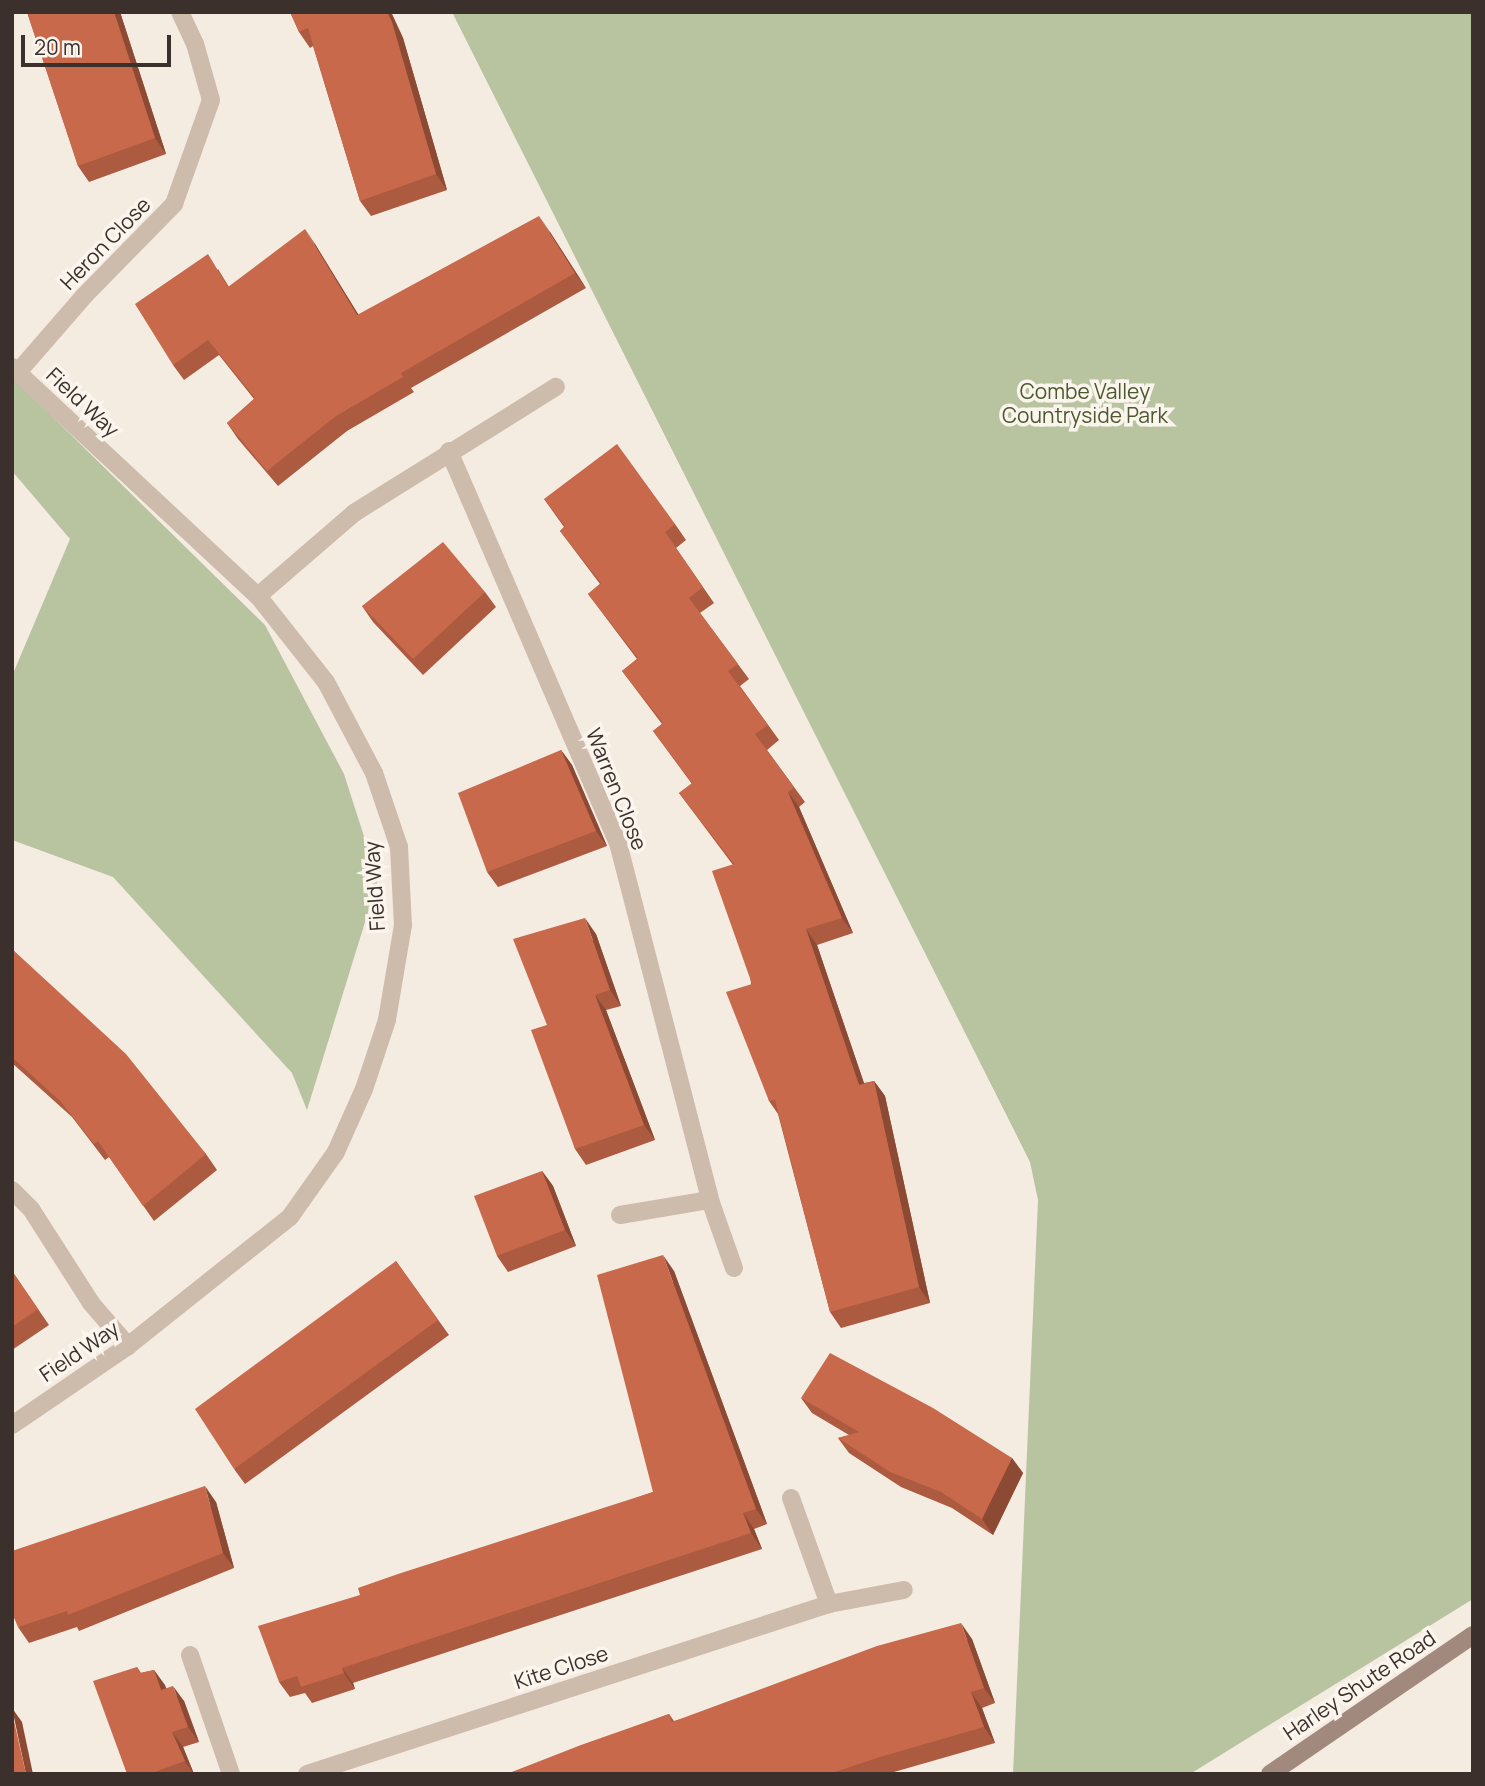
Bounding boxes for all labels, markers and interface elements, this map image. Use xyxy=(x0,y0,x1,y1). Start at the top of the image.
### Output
scale bar xyxy=(24,21,175,65)
text: 20 m xyxy=(34,33,81,61)
street label: Heron Close xyxy=(55,192,155,294)
street label: Field Way xyxy=(41,362,125,442)
park label: Combe Valley Countryside Park xyxy=(1002,378,1168,428)
street label: Warren Close xyxy=(581,724,653,854)
street label: Field Way xyxy=(358,840,390,932)
street label: Field Way xyxy=(35,1315,123,1387)
street label: Harley Shute Road xyxy=(1278,1625,1440,1745)
street label: Kite Close xyxy=(511,1640,611,1694)

